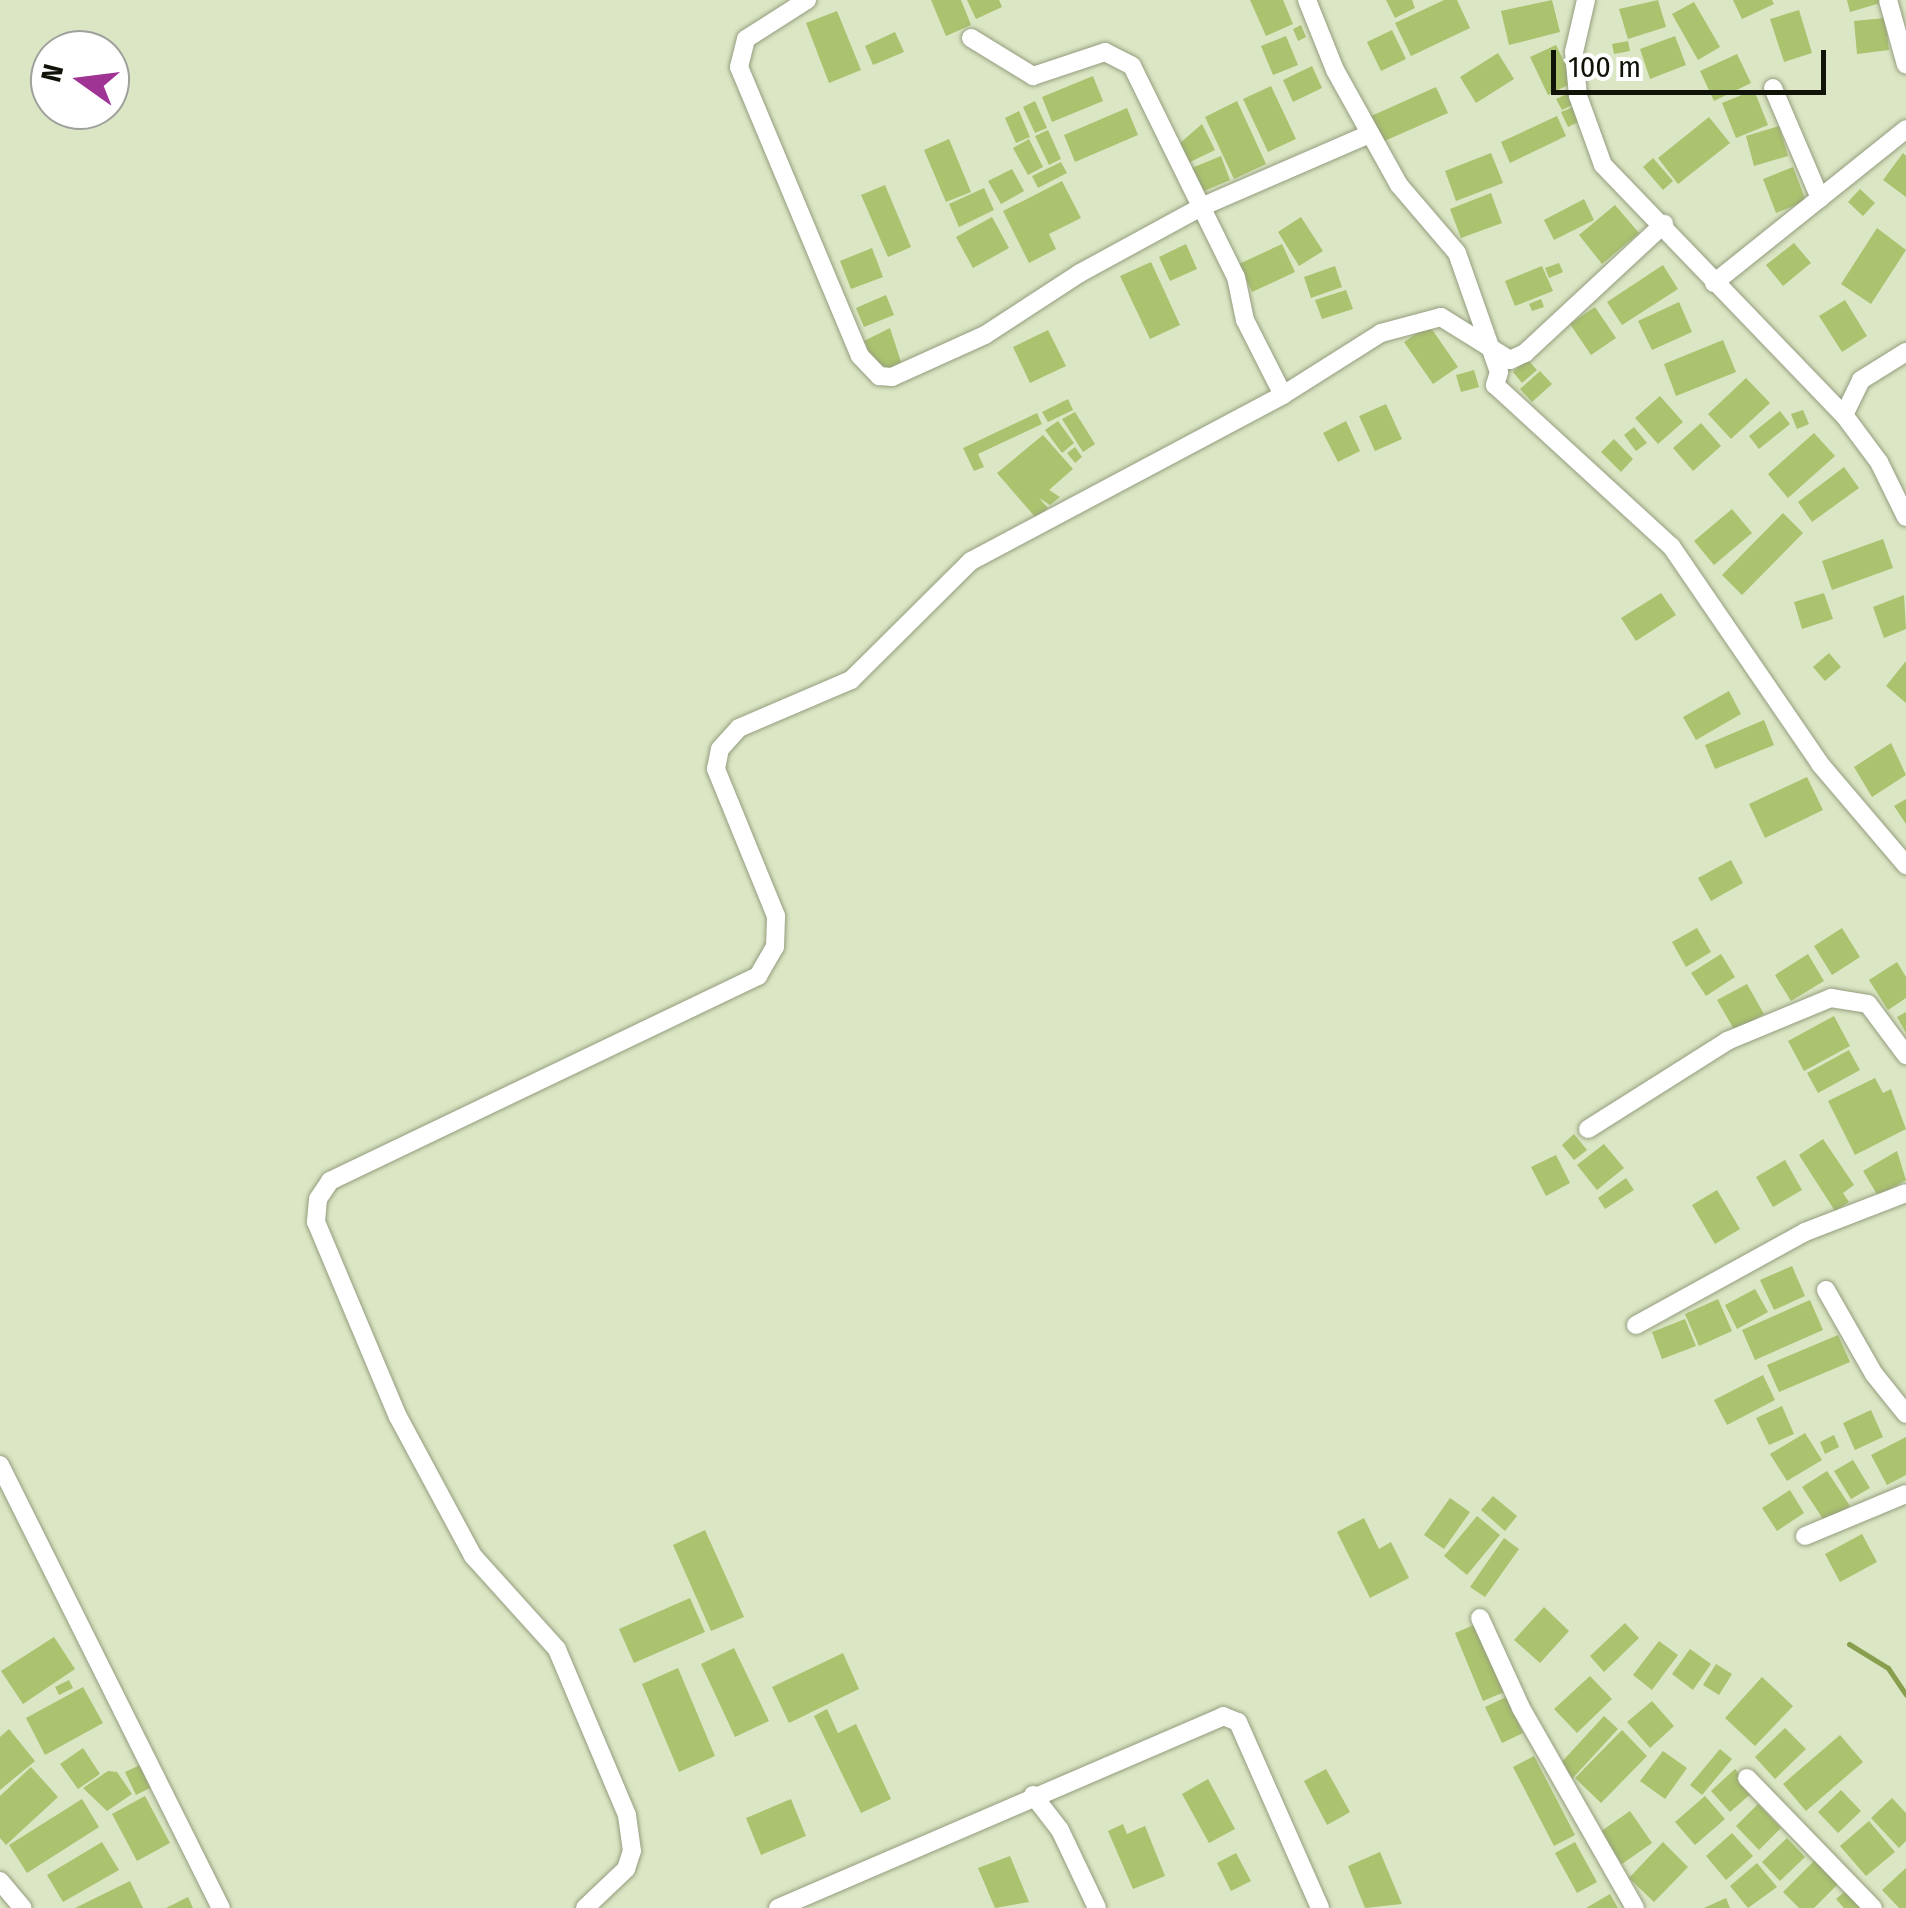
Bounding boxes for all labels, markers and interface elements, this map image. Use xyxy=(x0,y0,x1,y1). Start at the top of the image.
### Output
north arrow xyxy=(30,30,130,130)
scale bar xyxy=(1556,30,1831,92)
text: 100 m xyxy=(1568,49,1641,85)
text: N xyxy=(34,61,70,85)

